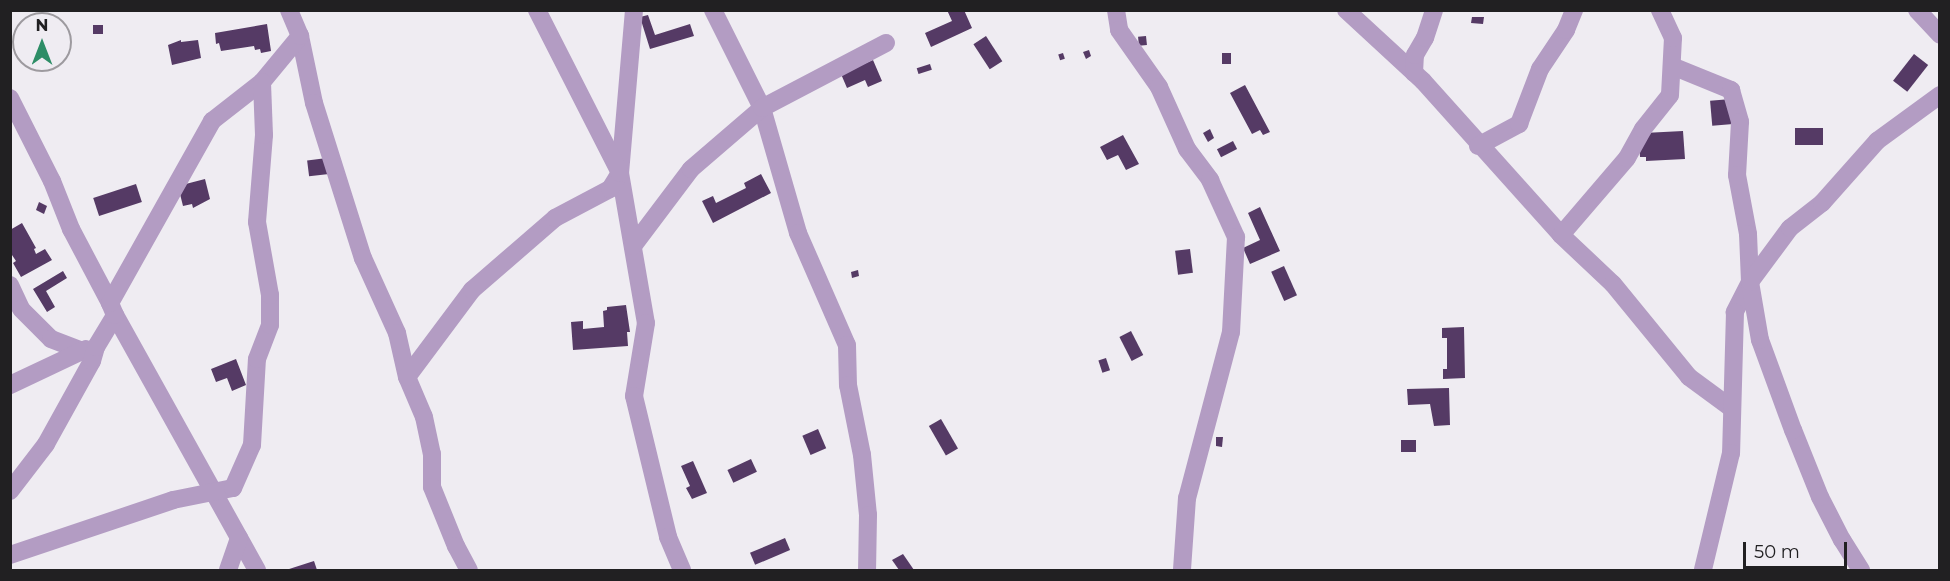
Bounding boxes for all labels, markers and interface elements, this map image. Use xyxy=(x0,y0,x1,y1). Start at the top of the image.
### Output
north arrow xyxy=(12,12,72,72)
text: N xyxy=(36,16,48,35)
scale bar xyxy=(1746,530,1850,568)
text: 50 m xyxy=(1754,541,1800,563)

